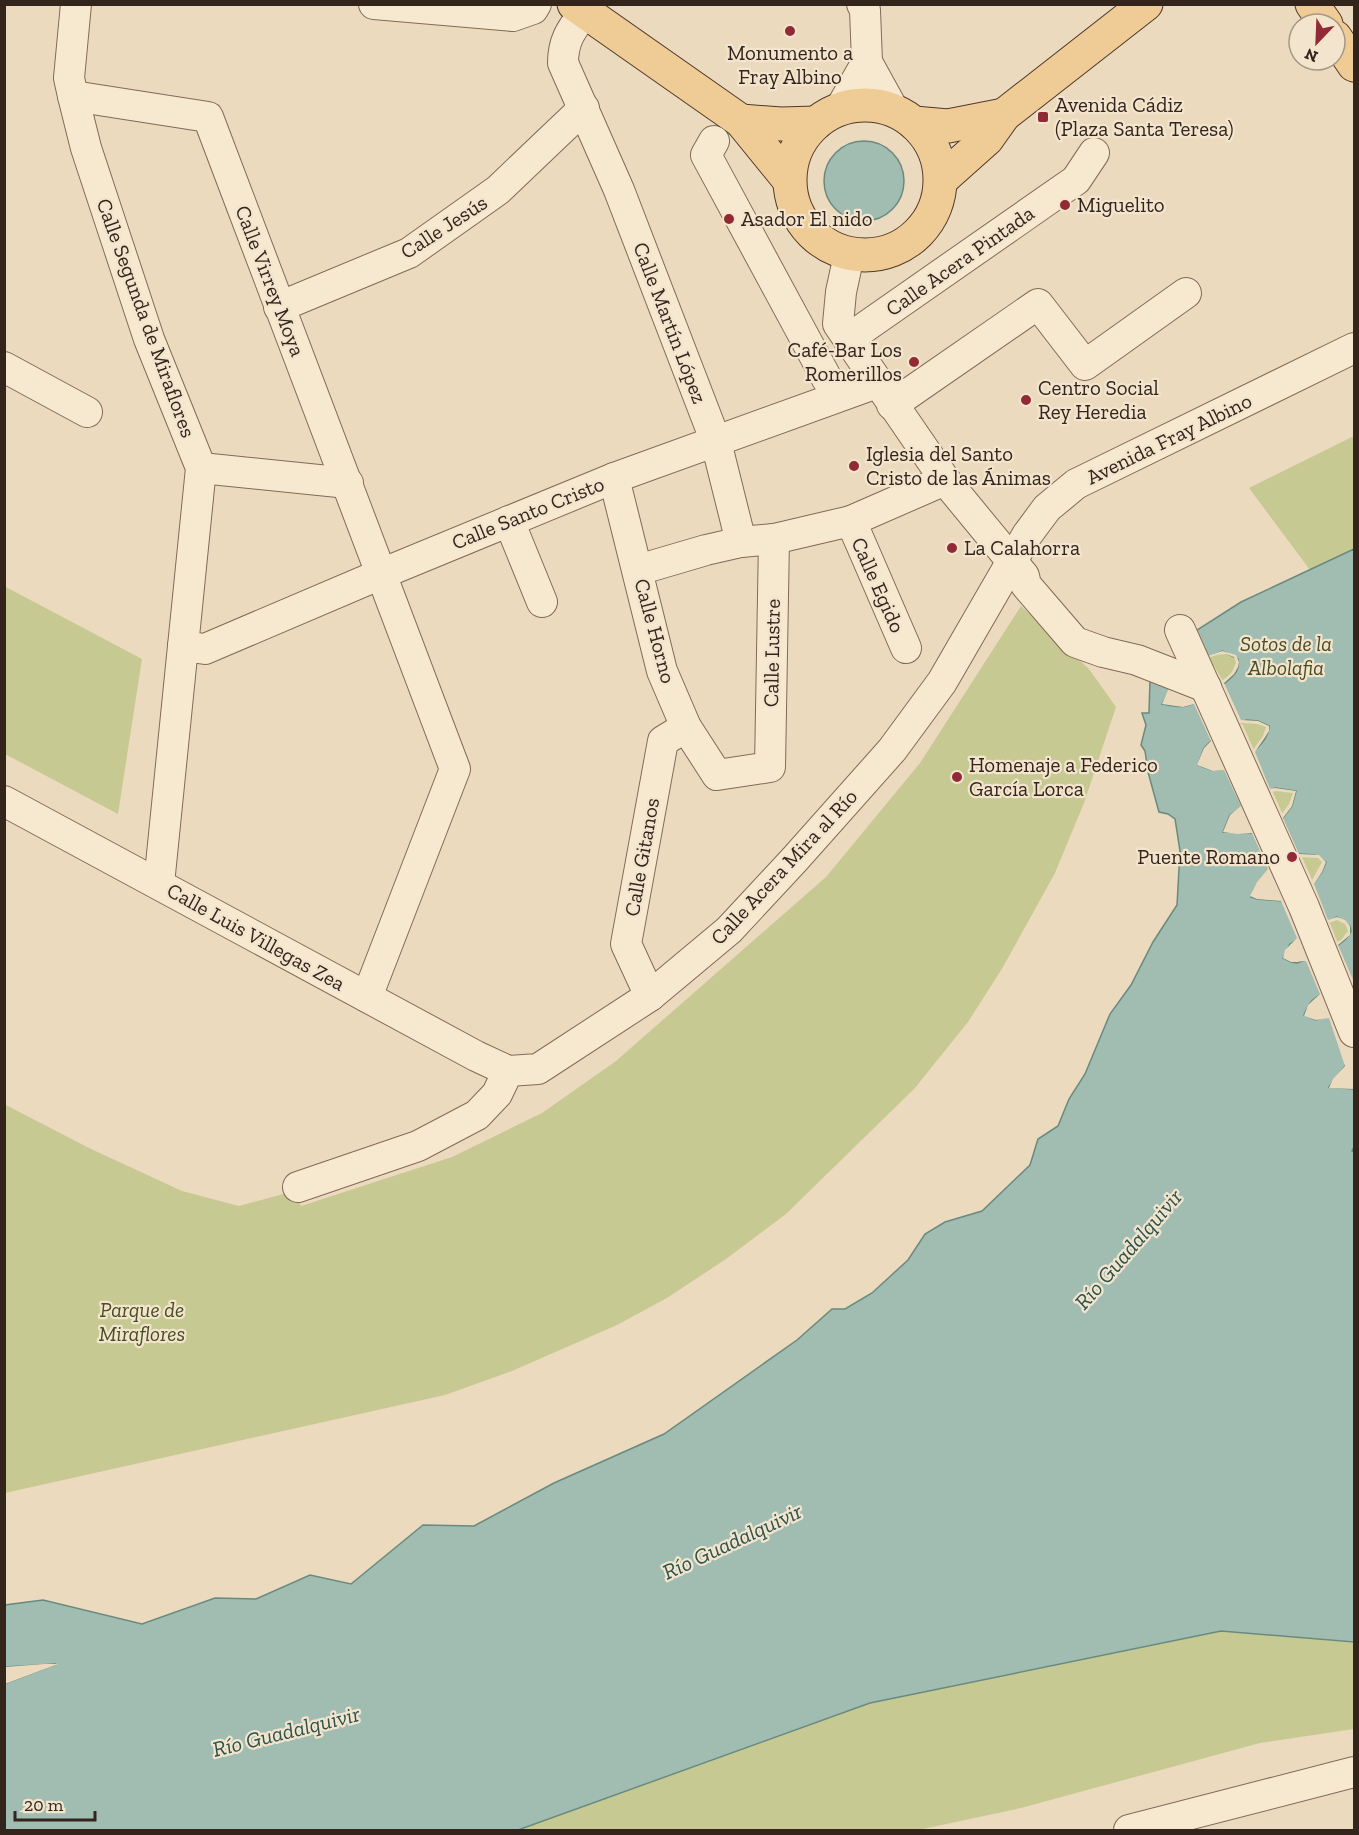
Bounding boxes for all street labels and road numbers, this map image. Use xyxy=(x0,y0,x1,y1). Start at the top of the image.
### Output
street label: Calle Jesús xyxy=(396,189,492,264)
street label: Calle Segunda de Miraflores xyxy=(92,195,201,441)
street label: Calle Acera Pintada xyxy=(881,200,1039,321)
street label: Calle Virrey Moya xyxy=(230,202,311,360)
street label: Calle Martín López xyxy=(628,239,713,407)
street label: Avenida Fray Albino xyxy=(1082,388,1256,489)
street label: Calle Santo Cristo xyxy=(448,471,608,555)
street label: Calle Egido xyxy=(846,533,911,636)
street label: Calle Horno xyxy=(630,576,681,686)
street label: Calle Lustre xyxy=(758,599,785,707)
street label: Calle Acera Mira al Río xyxy=(705,784,862,950)
street label: Calle Gitanos xyxy=(619,796,664,918)
street label: Calle Luis Villegas Zea xyxy=(163,877,350,996)

